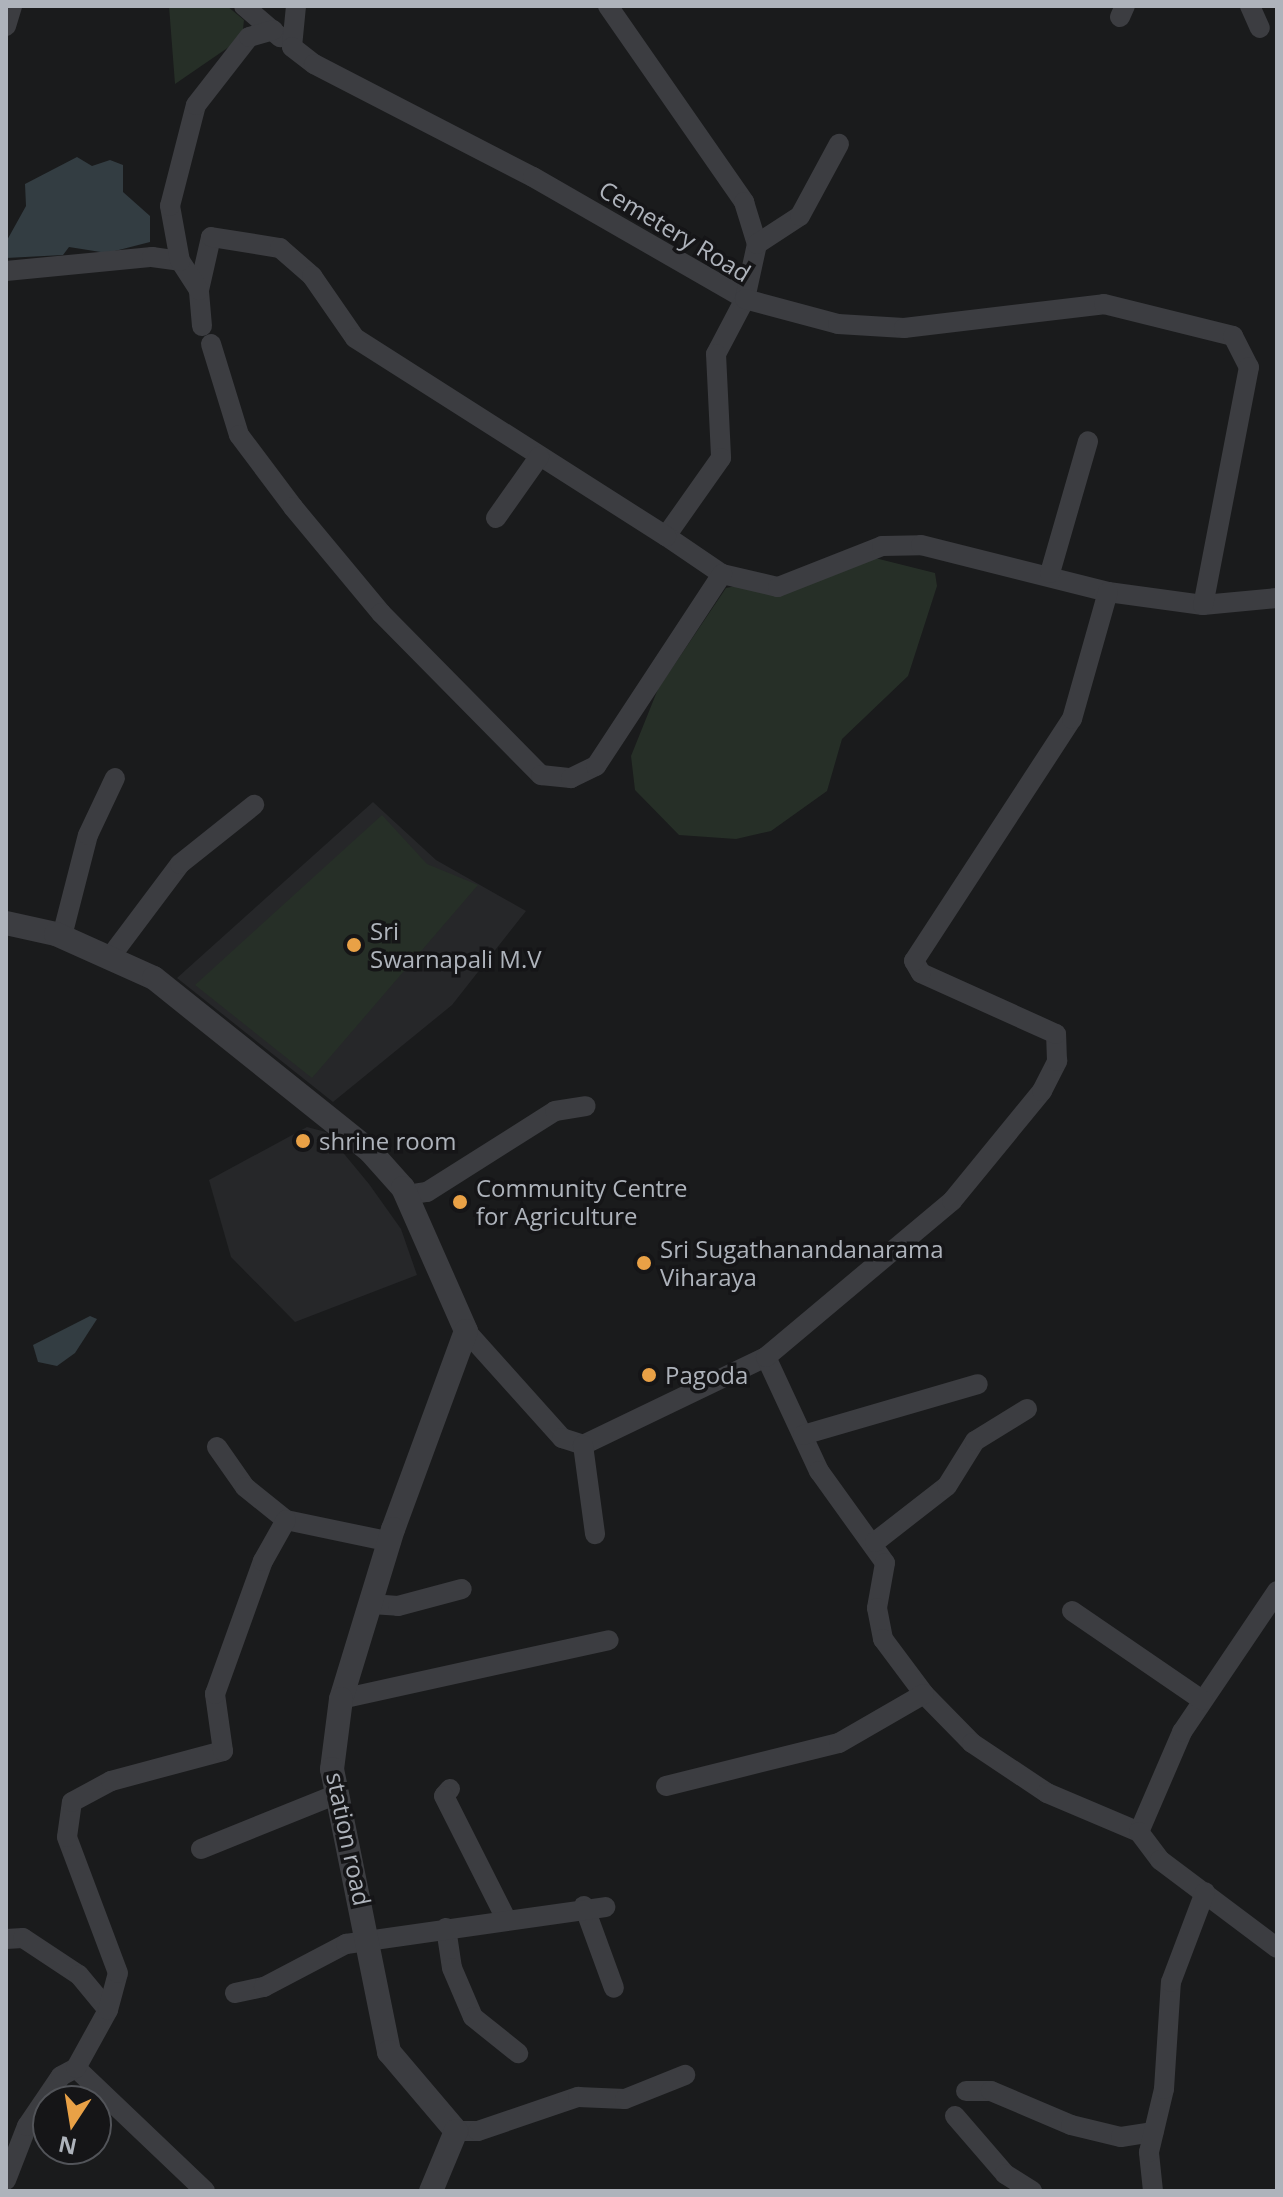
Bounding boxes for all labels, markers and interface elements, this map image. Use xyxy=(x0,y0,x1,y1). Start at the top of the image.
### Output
street label: Cemetery Road xyxy=(594,174,756,288)
place label: Sri Swarnapali M.V xyxy=(370,917,542,973)
marker: Sri Swarnapali M.V xyxy=(345,936,363,954)
place label: shrine room xyxy=(319,1127,456,1155)
marker: shrine room xyxy=(294,1132,312,1150)
place label: Community Centre for Agriculture xyxy=(476,1174,687,1230)
marker: Community Centre for Agriculture xyxy=(451,1193,469,1211)
place label: Sri Sugathanandanarama Viharaya xyxy=(660,1235,944,1291)
marker: Sri Sugathanandanarama Viharaya xyxy=(635,1254,653,1272)
place label: Pagoda xyxy=(665,1361,748,1389)
marker: Pagoda xyxy=(640,1366,658,1384)
street label: station road xyxy=(321,1770,377,1908)
north arrow xyxy=(32,2085,112,2165)
text: N xyxy=(56,2130,79,2163)

